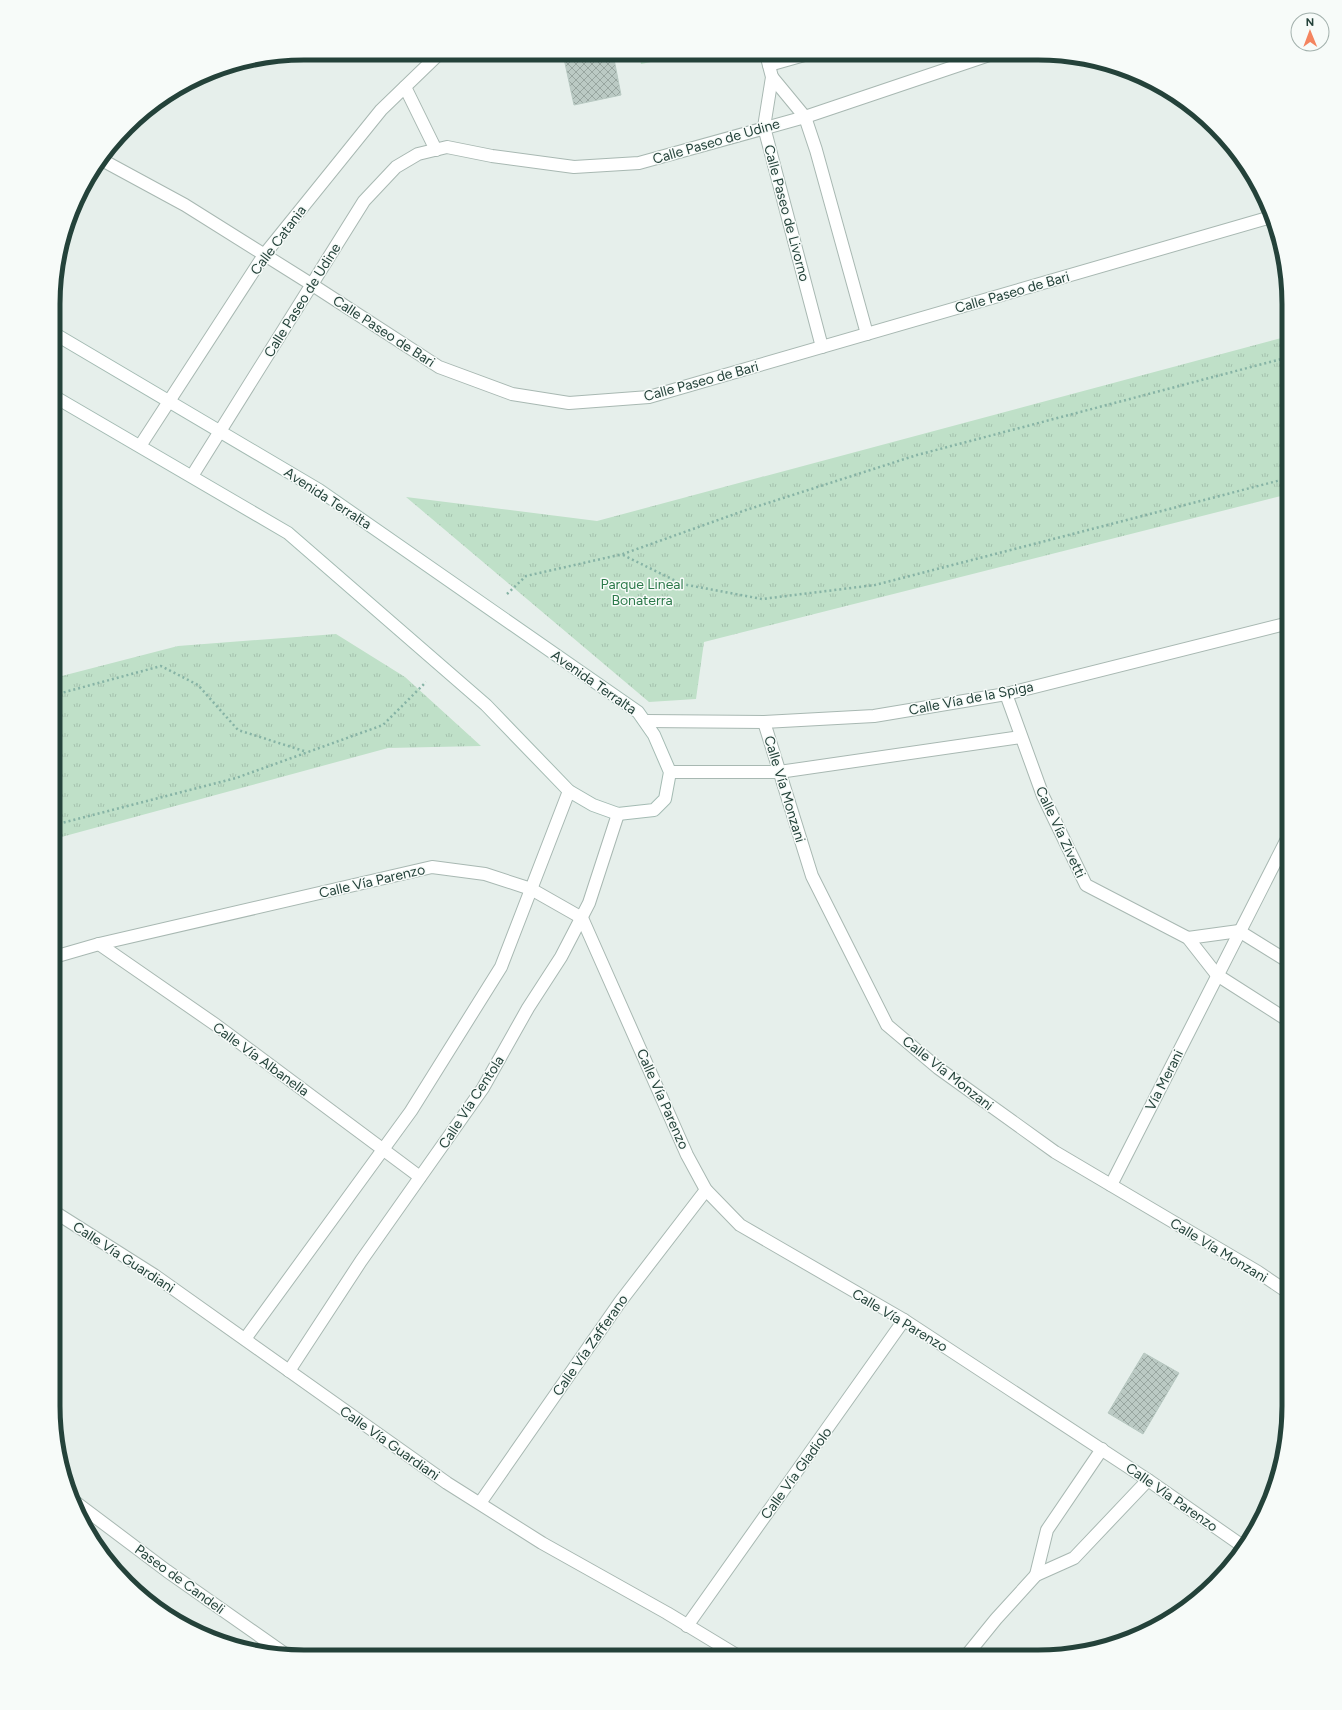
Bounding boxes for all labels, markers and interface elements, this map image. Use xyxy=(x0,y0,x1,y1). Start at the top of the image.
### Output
north arrow xyxy=(1290,12,1330,52)
text: N xyxy=(1305,16,1314,29)
street label: Calle Paseo de Udine xyxy=(651,115,782,168)
street label: Calle Paseo de Livorno xyxy=(760,143,813,283)
street label: Calle Catania xyxy=(247,202,310,278)
street label: Calle Paseo de Udine xyxy=(260,240,345,361)
street label: Calle Paseo de Bari xyxy=(953,268,1071,317)
street label: Calle Paseo de Bari xyxy=(329,292,438,371)
street label: Calle Paseo de Bari xyxy=(642,358,760,405)
street label: Avenida Terralta xyxy=(281,464,375,533)
park label: Parque Lineal Bonaterra xyxy=(600,576,684,609)
street label: Avenida Terralta xyxy=(548,647,640,718)
street label: Calle Vía de la Spiga xyxy=(907,678,1035,719)
street label: Calle Vía Monzani xyxy=(760,734,809,845)
street label: Calle Vía Zivetti xyxy=(1032,784,1089,881)
street label: Calle Vía Parenzo xyxy=(317,861,427,902)
street label: Calle Vía Albanella xyxy=(209,1019,312,1100)
street label: Calle Vía Monzani xyxy=(899,1033,997,1114)
street label: Calle Vía Parenzo xyxy=(633,1046,692,1152)
street label: Vía Merani xyxy=(1142,1047,1187,1113)
street label: Calle Vía Centola xyxy=(435,1053,508,1152)
street label: Calle Vía Monzani xyxy=(1167,1215,1271,1286)
street label: Calle Vía Guardiani xyxy=(70,1218,178,1297)
street label: Calle Vía Parenzo xyxy=(849,1285,951,1356)
street label: Calle Vía Zafferano xyxy=(549,1291,632,1399)
street label: Calle Vía Guardiani xyxy=(336,1403,443,1484)
street label: Calle Vía Gladiolo xyxy=(757,1424,836,1523)
street label: Calle Vía Parenzo xyxy=(1122,1459,1221,1535)
street label: Paseo de Candeli xyxy=(131,1541,228,1618)

